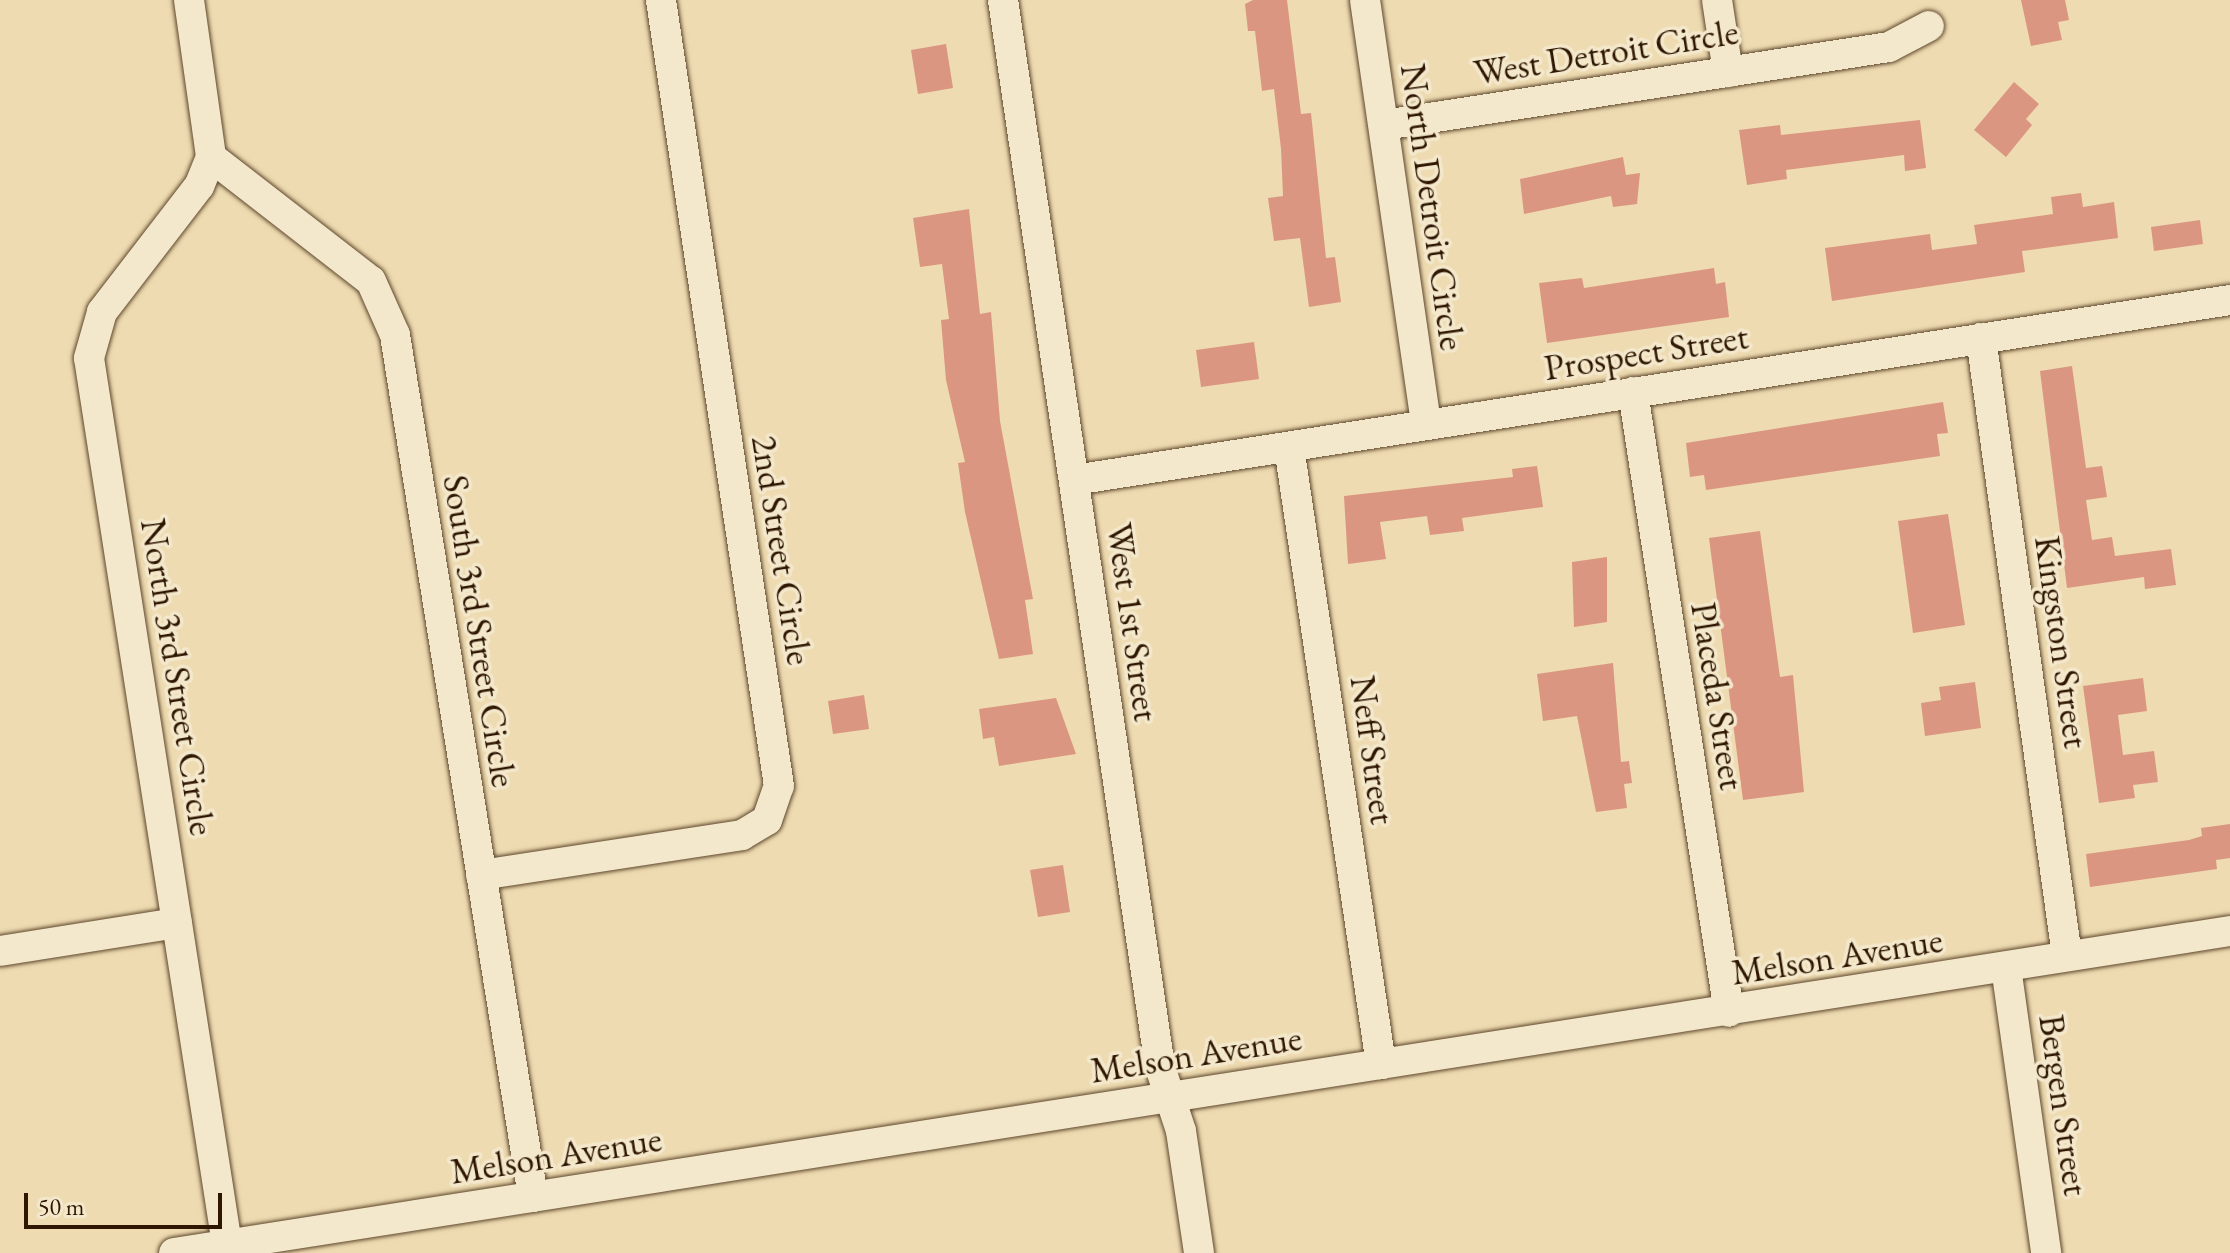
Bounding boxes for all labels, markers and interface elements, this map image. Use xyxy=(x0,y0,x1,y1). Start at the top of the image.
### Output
street label: West Detroit Circle xyxy=(1471,10,1741,94)
street label: North Detroit Circle xyxy=(1392,61,1474,353)
street label: Prospect Street xyxy=(1541,315,1751,389)
street label: 2nd Street Circle xyxy=(743,432,821,668)
street label: South 3rd Street Circle xyxy=(434,472,526,790)
street label: North 3rd Street Circle xyxy=(132,516,224,838)
street label: West 1st Street xyxy=(1098,520,1168,724)
street label: Kingston Street xyxy=(2026,533,2098,751)
street label: Placeda Street xyxy=(1682,599,1754,793)
street label: Neff Street xyxy=(1341,673,1405,827)
street label: Melson Avenue xyxy=(1728,918,1946,994)
street label: Bergen Street xyxy=(2030,1012,2098,1198)
street label: Melson Avenue xyxy=(1087,1016,1305,1092)
street label: Melson Avenue xyxy=(447,1117,665,1193)
scale bar xyxy=(28,1177,226,1227)
text: 50 m xyxy=(38,1191,85,1222)

